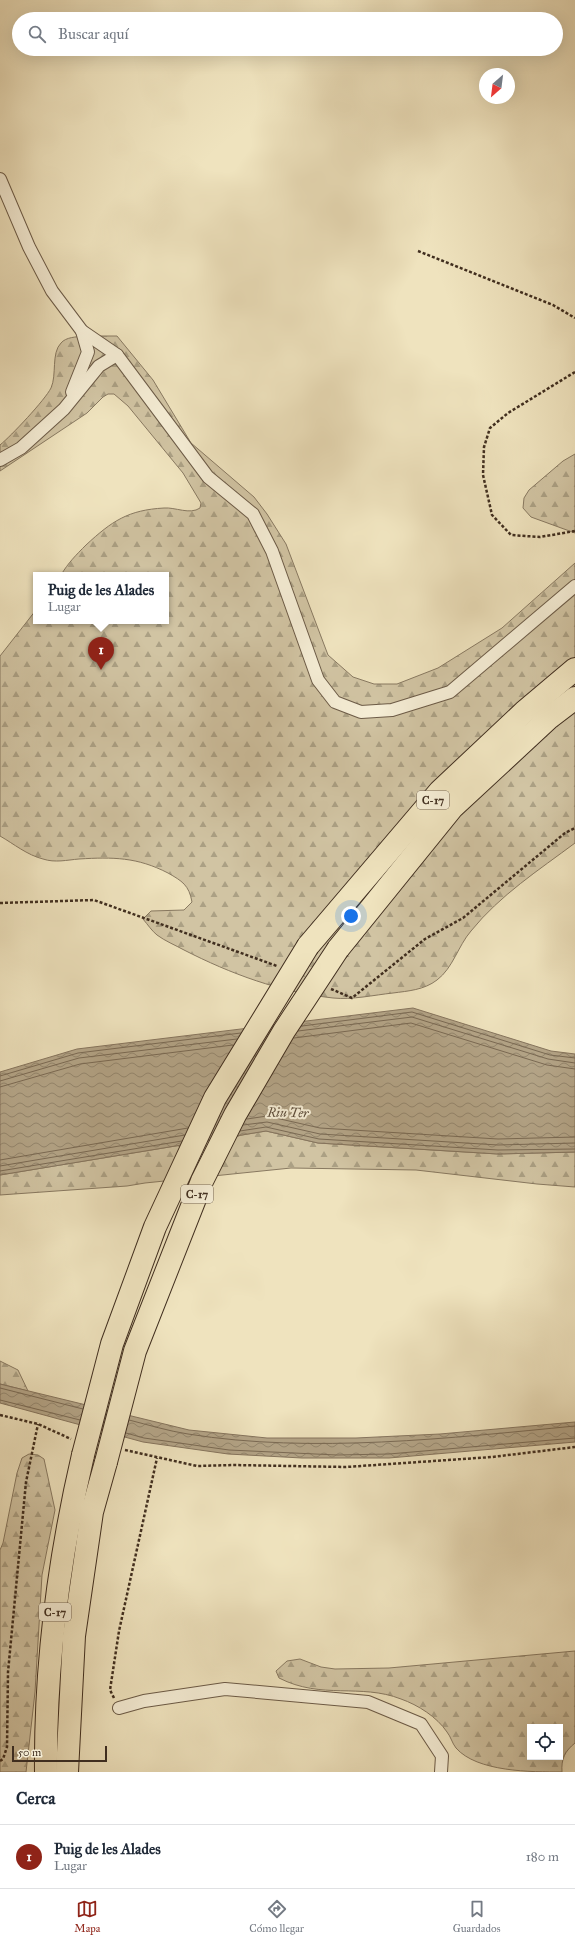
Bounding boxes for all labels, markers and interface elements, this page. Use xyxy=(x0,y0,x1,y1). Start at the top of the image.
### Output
search box xyxy=(12,12,563,56)
icon: search xyxy=(26,23,48,45)
text: Buscar aquí xyxy=(58,25,129,43)
north arrow xyxy=(479,68,515,104)
popup xyxy=(33,572,169,624)
text: Puig de les Alades xyxy=(48,581,154,599)
text: Lugar xyxy=(48,599,81,615)
pin: 1 xyxy=(88,637,114,670)
road number: C-17 xyxy=(417,791,449,809)
your location xyxy=(341,906,361,926)
water label: Riu Ter xyxy=(266,1105,309,1121)
road number: C-17 xyxy=(181,1185,213,1203)
road number: C-17 xyxy=(39,1603,71,1621)
map controls xyxy=(527,1724,563,1760)
button: locate xyxy=(527,1724,563,1760)
scale bar xyxy=(12,1744,107,1763)
text: 50 m xyxy=(18,1746,41,1759)
text: Cerca xyxy=(16,1788,55,1809)
text: Puig de les Alades xyxy=(54,1840,161,1858)
text: 1 xyxy=(26,1849,32,1865)
text: 180 m xyxy=(526,1849,559,1865)
text: Lugar xyxy=(54,1858,87,1874)
tab: Mapa xyxy=(74,1898,101,1935)
tab: Cómo llegar xyxy=(249,1898,304,1935)
tab: Guardados xyxy=(453,1898,501,1935)

